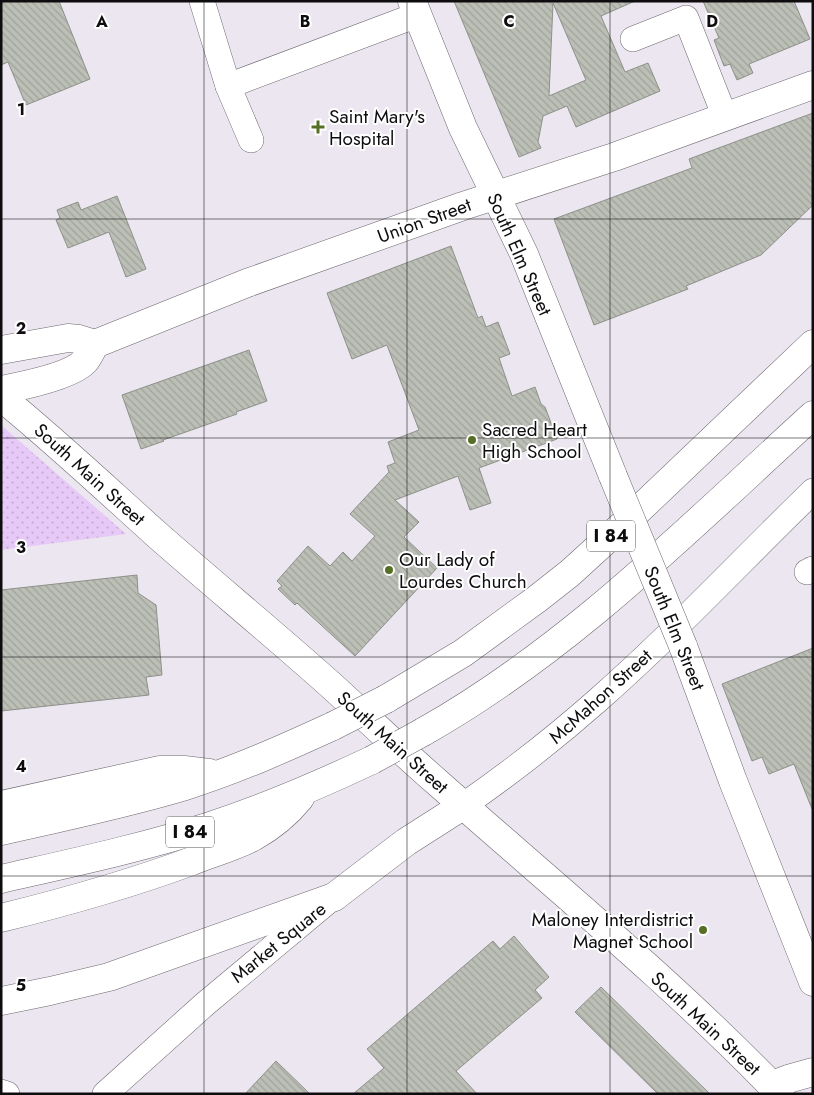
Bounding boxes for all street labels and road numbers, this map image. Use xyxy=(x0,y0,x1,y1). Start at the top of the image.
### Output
street label: South Elm Street xyxy=(480,189,559,320)
street label: Union Street xyxy=(373,191,475,250)
street label: South Main Street xyxy=(28,417,152,532)
road number: I 84 xyxy=(587,520,635,552)
street label: South Elm Street xyxy=(637,562,712,695)
street label: McMahon Street xyxy=(543,642,658,750)
street label: South Main Street xyxy=(331,685,455,800)
road number: I 84 xyxy=(166,816,214,848)
street label: Market Square xyxy=(225,895,332,989)
street label: South Main Street xyxy=(645,965,767,1082)

